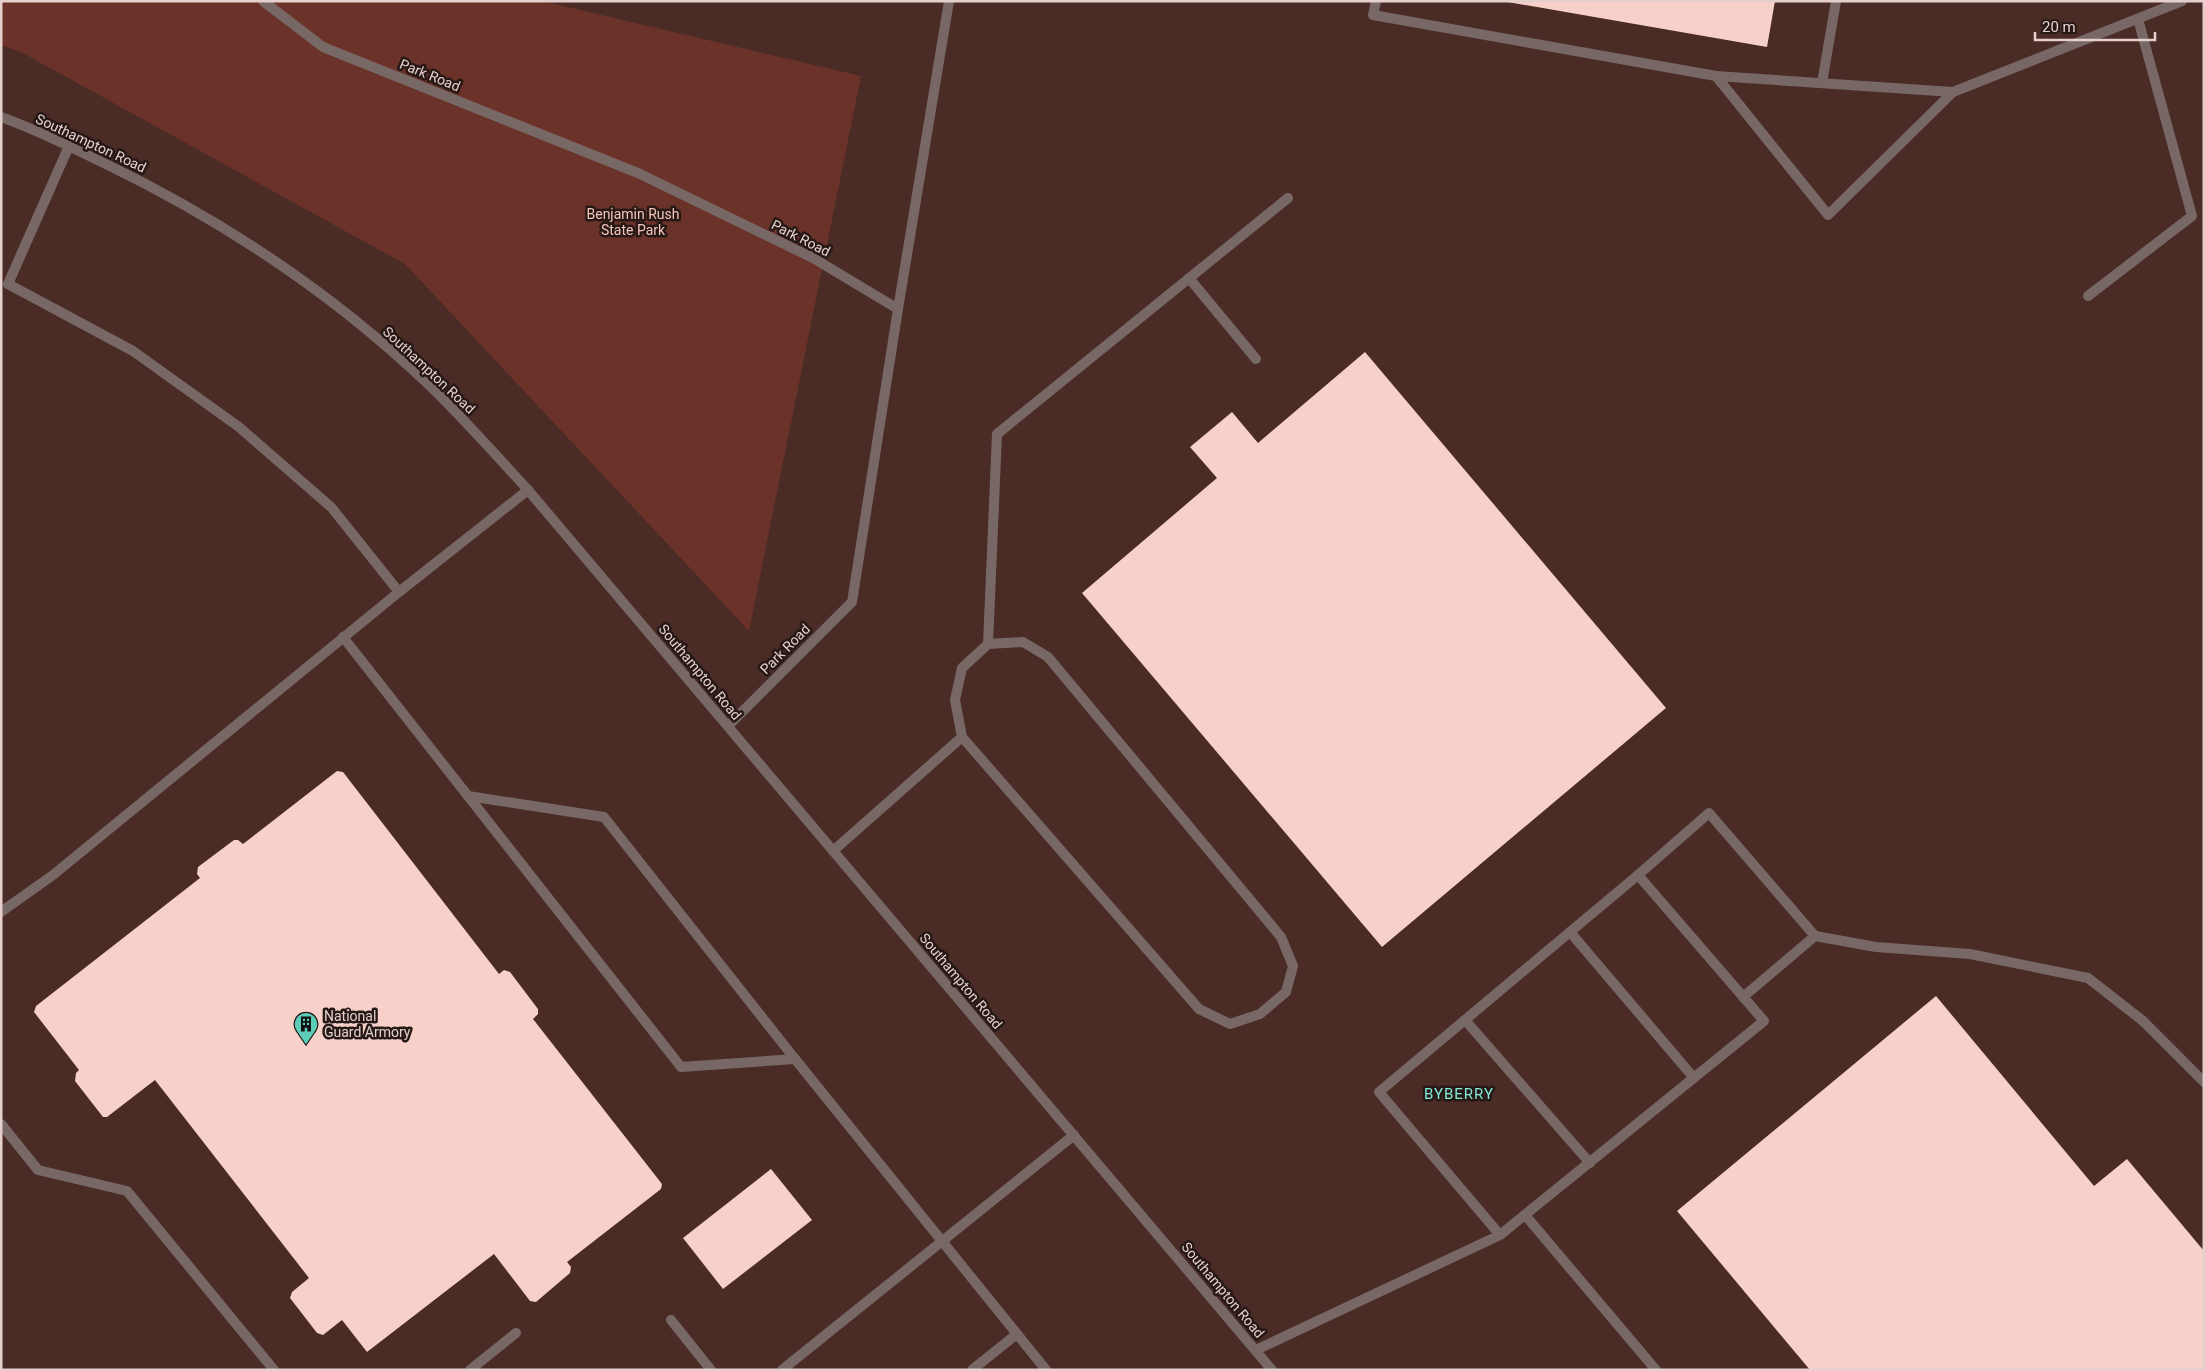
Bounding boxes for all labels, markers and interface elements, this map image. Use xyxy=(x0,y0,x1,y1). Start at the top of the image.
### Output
scale bar xyxy=(2035,10,2155,42)
text: 20 m xyxy=(2042,18,2076,36)
street label: Park Road xyxy=(397,56,463,94)
street label: Southampton Road xyxy=(33,110,149,176)
park label: Benjamin Rush State Park xyxy=(586,206,680,238)
street label: Park Road xyxy=(769,216,833,260)
street label: Southampton Road xyxy=(380,323,478,417)
street label: Southampton Road xyxy=(655,621,745,723)
street label: Park Road xyxy=(757,621,813,677)
street label: Southampton Road xyxy=(916,930,1006,1032)
place label: National Guard Armory xyxy=(324,1008,411,1040)
building icon: National Guard Armory xyxy=(293,1011,319,1045)
district label: BYBERRY xyxy=(1424,1085,1494,1103)
street label: Southampton Road xyxy=(1178,1239,1268,1341)

